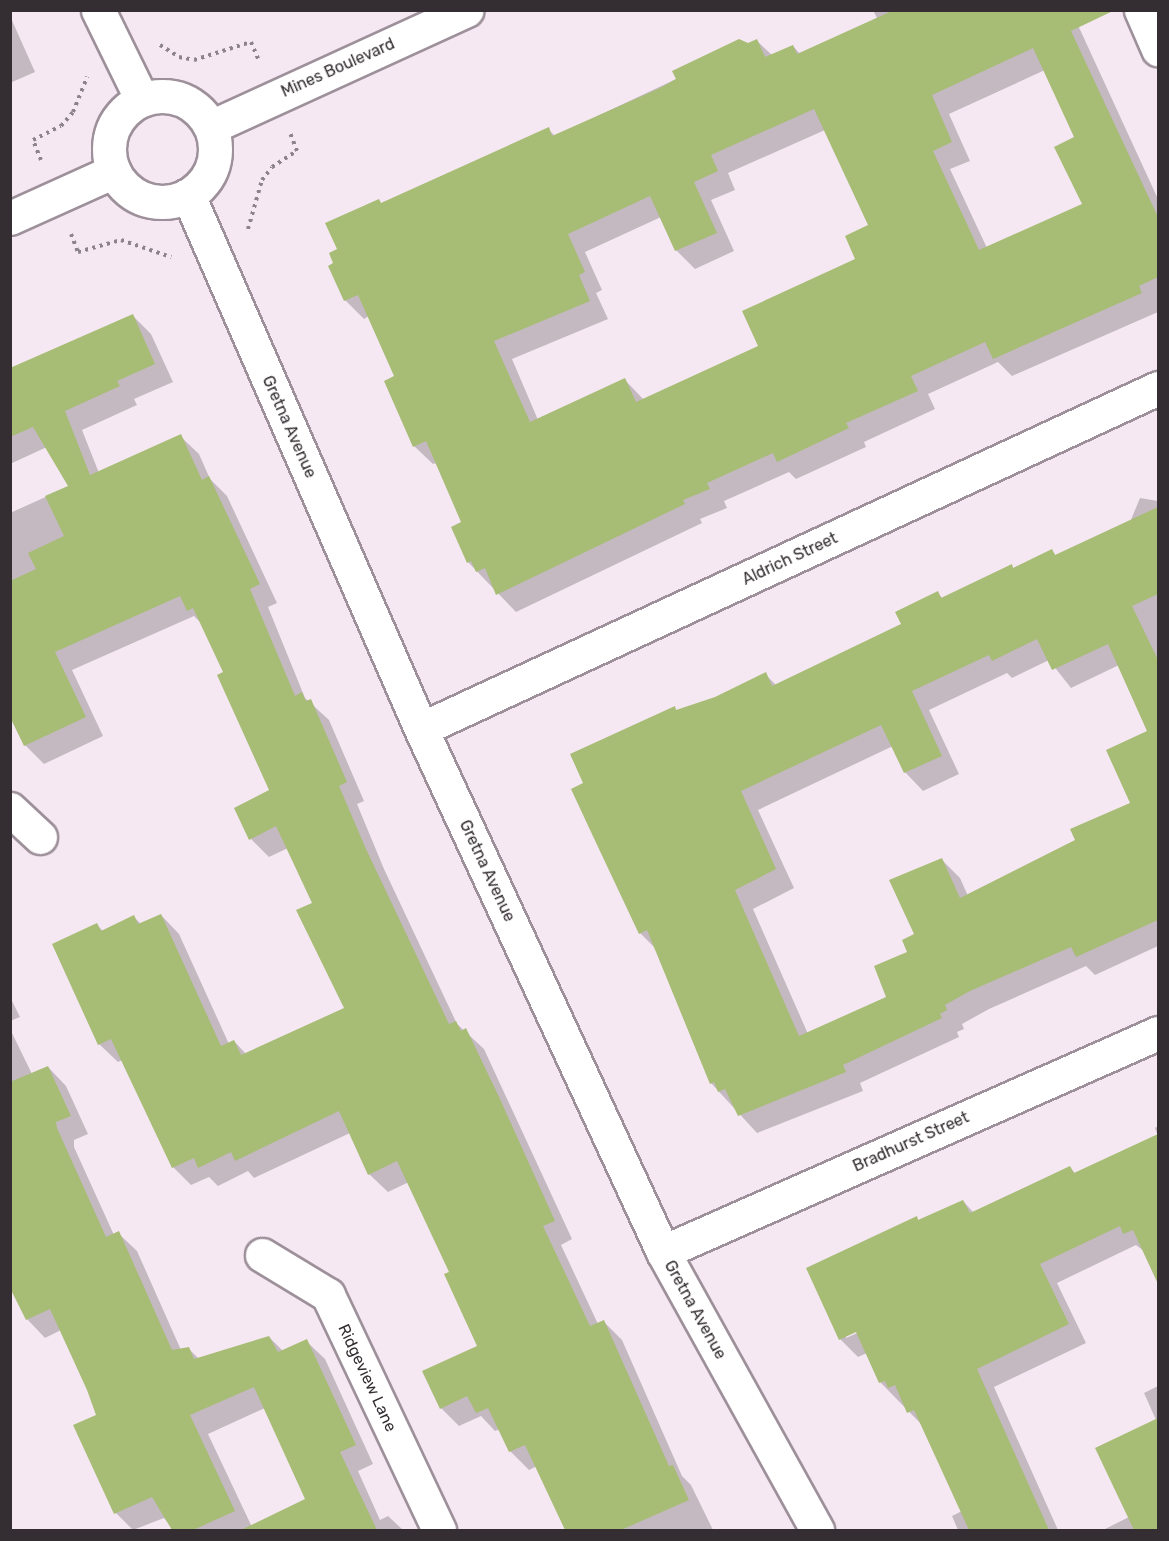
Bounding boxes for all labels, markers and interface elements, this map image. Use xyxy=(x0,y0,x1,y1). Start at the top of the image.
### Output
street label: Mines Boulevard xyxy=(278,34,398,102)
street label: Gretna Avenue xyxy=(258,373,320,481)
street label: Aldrich Street xyxy=(739,529,841,589)
street label: Gretna Avenue xyxy=(455,817,519,925)
street label: Bradhurst Street xyxy=(850,1108,972,1176)
street label: Gretna Avenue xyxy=(660,1257,730,1363)
street label: Ridgeview Lane xyxy=(334,1321,400,1435)

